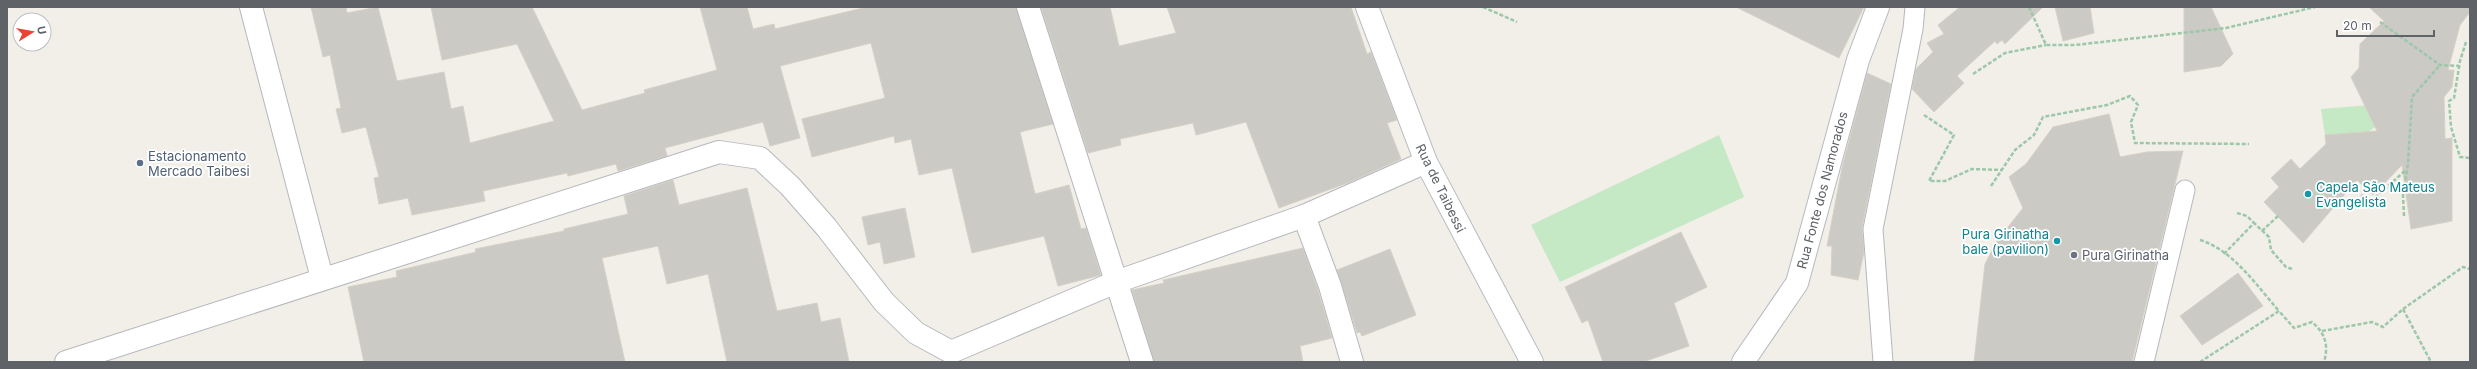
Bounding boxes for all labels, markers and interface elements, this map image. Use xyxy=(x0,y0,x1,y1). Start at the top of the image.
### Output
north arrow xyxy=(12,12,52,52)
scale bar xyxy=(2337,12,2434,38)
text: 20 m xyxy=(2343,18,2372,33)
text: U xyxy=(34,25,49,35)
street label: Rua Fonte dos Namorados xyxy=(1793,109,1851,270)
street label: Rua de Taibessi xyxy=(1413,141,1469,235)
place label: Estacionamento Mercado Taibesi xyxy=(148,148,250,179)
marker: Estacionamento Mercado Taibesi xyxy=(135,158,145,168)
place label: Capela São Mateus Evangelista xyxy=(2316,179,2435,210)
marker: Capela São Mateus Evangelista xyxy=(2303,189,2313,199)
place label: Pura Girinatha bale (pavilion) xyxy=(1962,226,2049,257)
marker: Pura Girinatha bale (pavilion) xyxy=(2052,236,2062,246)
place label: Pura Girinatha xyxy=(2082,247,2169,263)
marker: Pura Girinatha xyxy=(2069,250,2079,260)

